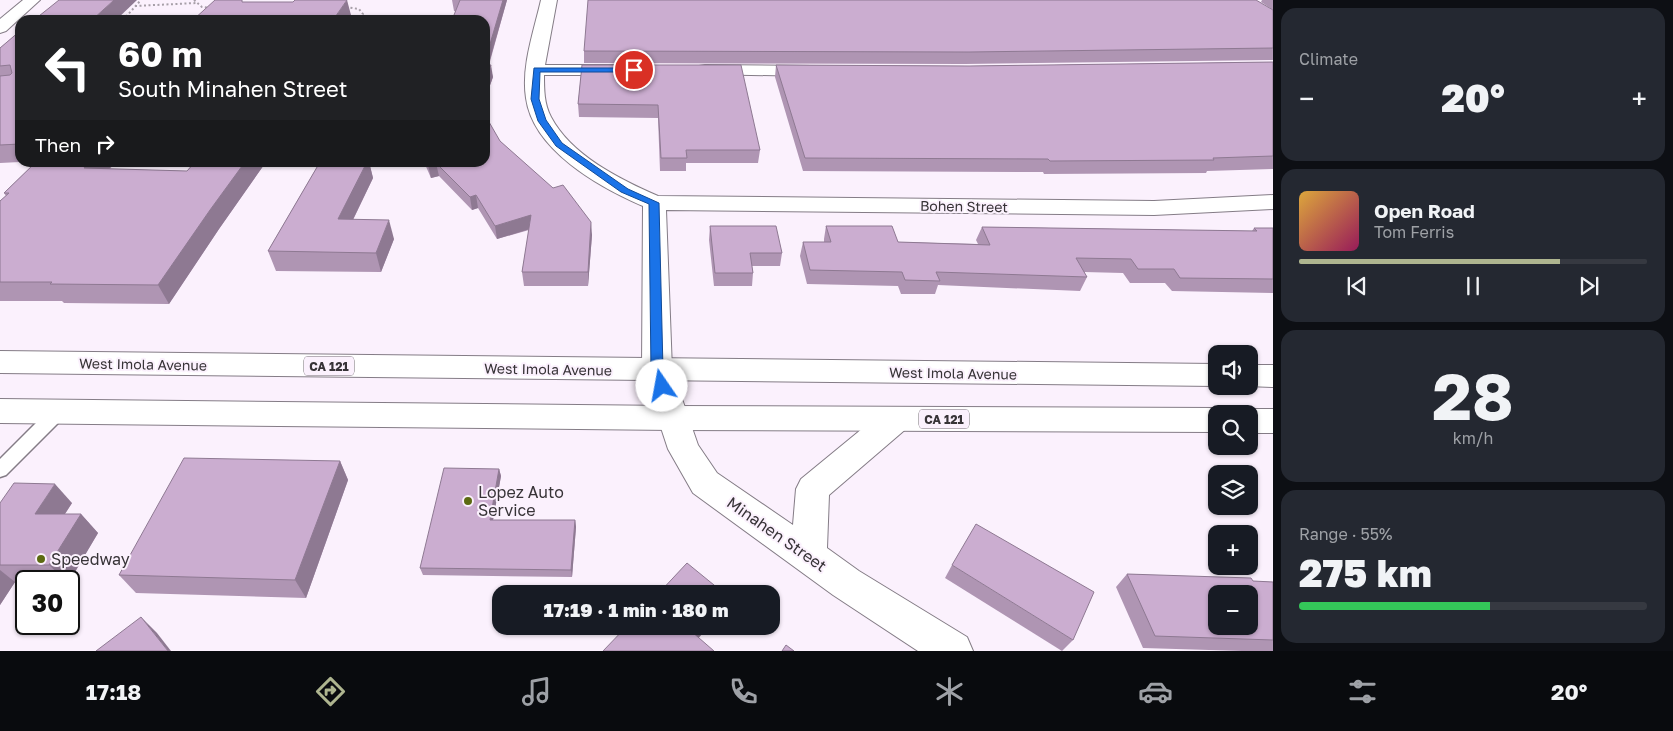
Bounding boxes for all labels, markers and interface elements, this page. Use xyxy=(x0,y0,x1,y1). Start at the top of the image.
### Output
text: 60 m xyxy=(118,33,202,75)
icon: left xyxy=(35,35,100,100)
pin xyxy=(613,49,655,91)
text: Climate xyxy=(1299,49,1358,69)
icon: arrive xyxy=(620,56,648,84)
text: South Minahen Street xyxy=(118,75,348,102)
text: 20° xyxy=(1441,75,1505,120)
text: − xyxy=(1299,82,1314,115)
text: + xyxy=(1632,82,1647,115)
icon: right xyxy=(91,130,119,158)
text: Then xyxy=(35,133,81,156)
street label: Bohen Street xyxy=(920,197,1008,215)
text: Open Road xyxy=(1374,199,1475,222)
text: Tom Ferris xyxy=(1374,222,1454,242)
icon: previous xyxy=(1343,272,1371,300)
icon: pause xyxy=(1459,272,1487,300)
icon: next xyxy=(1575,272,1603,300)
map controls xyxy=(1208,345,1258,635)
button: sound xyxy=(1208,345,1258,395)
street label: West Imola Avenue xyxy=(79,354,207,374)
road number: CA 121 xyxy=(304,356,354,376)
text: 28 xyxy=(1432,356,1514,434)
street label: West Imola Avenue xyxy=(484,359,612,379)
position arrow xyxy=(635,359,687,411)
street label: West Imola Avenue xyxy=(889,363,1017,383)
button: search xyxy=(1208,405,1258,455)
road number: CA 121 xyxy=(919,409,969,428)
text: km/h xyxy=(1453,428,1493,448)
button: layers xyxy=(1208,465,1258,515)
place label: Lopez Auto Service xyxy=(478,482,564,520)
street label: Minahen Street xyxy=(723,492,831,576)
marker: Lopez Auto Service xyxy=(462,495,474,507)
text: Range · 55% xyxy=(1299,524,1393,544)
button: + xyxy=(1208,525,1258,575)
place label: Speedway xyxy=(51,549,130,569)
text: 275 km xyxy=(1299,550,1432,595)
marker: Speedway xyxy=(35,553,47,565)
speed limit sign: 30 xyxy=(15,570,80,635)
button: − xyxy=(1208,585,1258,635)
text: 17:19 · 1 min · 180 m xyxy=(543,598,729,621)
icon: directions xyxy=(313,674,348,709)
icon: music xyxy=(519,674,554,709)
icon: phone xyxy=(726,674,761,709)
icon: climate xyxy=(932,674,967,709)
icon: car xyxy=(1138,674,1173,709)
icon: filters xyxy=(1345,674,1380,709)
text: 17:18 xyxy=(86,678,141,705)
text: 20° xyxy=(1551,678,1587,705)

